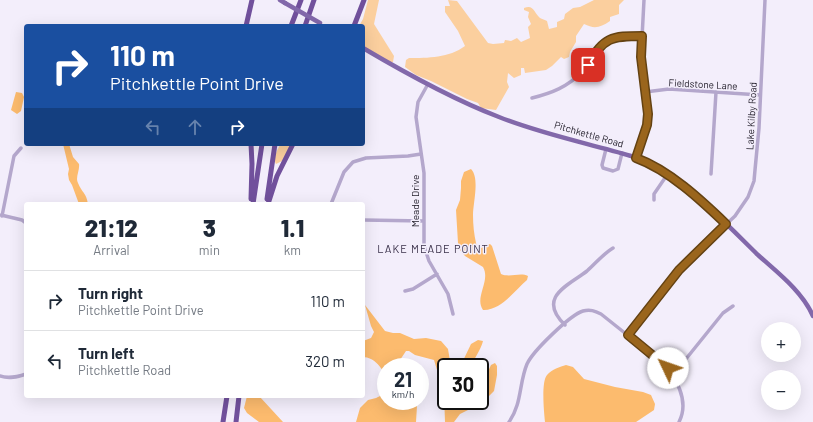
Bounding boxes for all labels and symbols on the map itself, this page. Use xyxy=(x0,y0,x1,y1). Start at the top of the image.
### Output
pin xyxy=(571,48,605,82)
street label: Fieldstone Lane xyxy=(668,76,738,92)
street label: Lake Kilby Road xyxy=(743,82,759,150)
street label: Pitchkettle Road xyxy=(553,118,625,150)
street label: Meade Drive xyxy=(409,175,421,227)
district label: LAKE MEADE POINT xyxy=(377,242,489,255)
position arrow xyxy=(647,347,689,389)
speed limit sign: 30 xyxy=(437,358,489,410)

